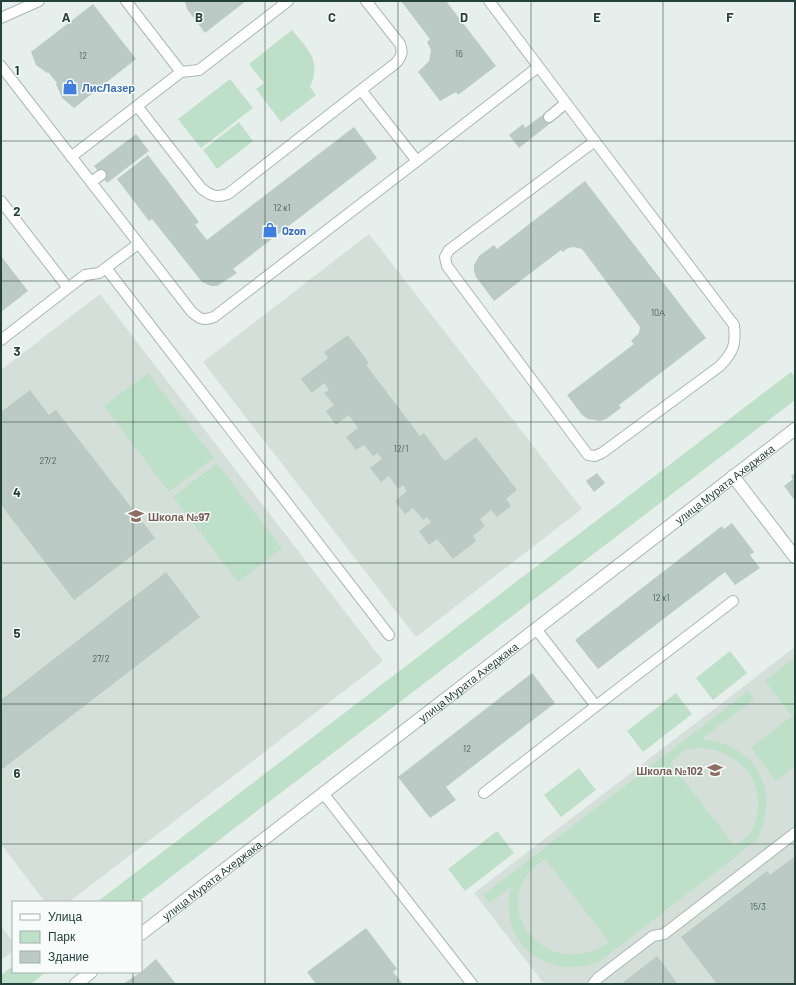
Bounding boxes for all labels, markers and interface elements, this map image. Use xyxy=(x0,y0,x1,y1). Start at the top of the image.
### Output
text: A xyxy=(62,9,71,25)
text: B xyxy=(195,9,203,25)
text: C xyxy=(328,9,336,25)
text: D xyxy=(460,9,468,25)
text: E xyxy=(593,9,601,25)
text: F xyxy=(726,9,734,25)
house number: 16 xyxy=(455,48,463,59)
house number: 12 xyxy=(79,50,87,61)
text: 1 xyxy=(15,62,19,78)
shop icon: ЛисЛазер xyxy=(61,78,79,96)
place label: ЛисЛазер xyxy=(82,81,135,94)
house number: 12 к1 xyxy=(274,202,290,213)
text: 2 xyxy=(13,203,21,219)
shop icon: Ozon xyxy=(261,221,279,239)
place label: Ozon xyxy=(282,224,306,237)
house number: 10А xyxy=(651,307,665,318)
text: 3 xyxy=(13,343,21,359)
street label: улица Мурата Ахеджака xyxy=(672,441,777,526)
house number: 12/1 xyxy=(394,443,408,454)
house number: 27/2 xyxy=(40,455,57,466)
text: 4 xyxy=(13,484,21,500)
school or university icon: Школа №97 xyxy=(127,507,145,525)
place label: Школа №97 xyxy=(148,510,210,523)
house number: 12 к1 xyxy=(653,592,669,603)
text: 5 xyxy=(13,625,21,641)
street label: улица Мурата Ахеджака xyxy=(416,639,521,724)
house number: 27/2 xyxy=(93,653,110,664)
house number: 12 xyxy=(463,743,471,754)
school or university icon: Школа №102 xyxy=(706,761,724,779)
place label: Школа №102 xyxy=(636,764,703,777)
text: 6 xyxy=(14,765,21,781)
street label: улица Мурата Ахеджака xyxy=(159,837,264,922)
legend xyxy=(12,901,142,973)
house number: 15/3 xyxy=(750,901,766,912)
text: Улица xyxy=(48,909,82,924)
text: Парк xyxy=(48,929,76,944)
text: Здание xyxy=(48,949,89,964)

